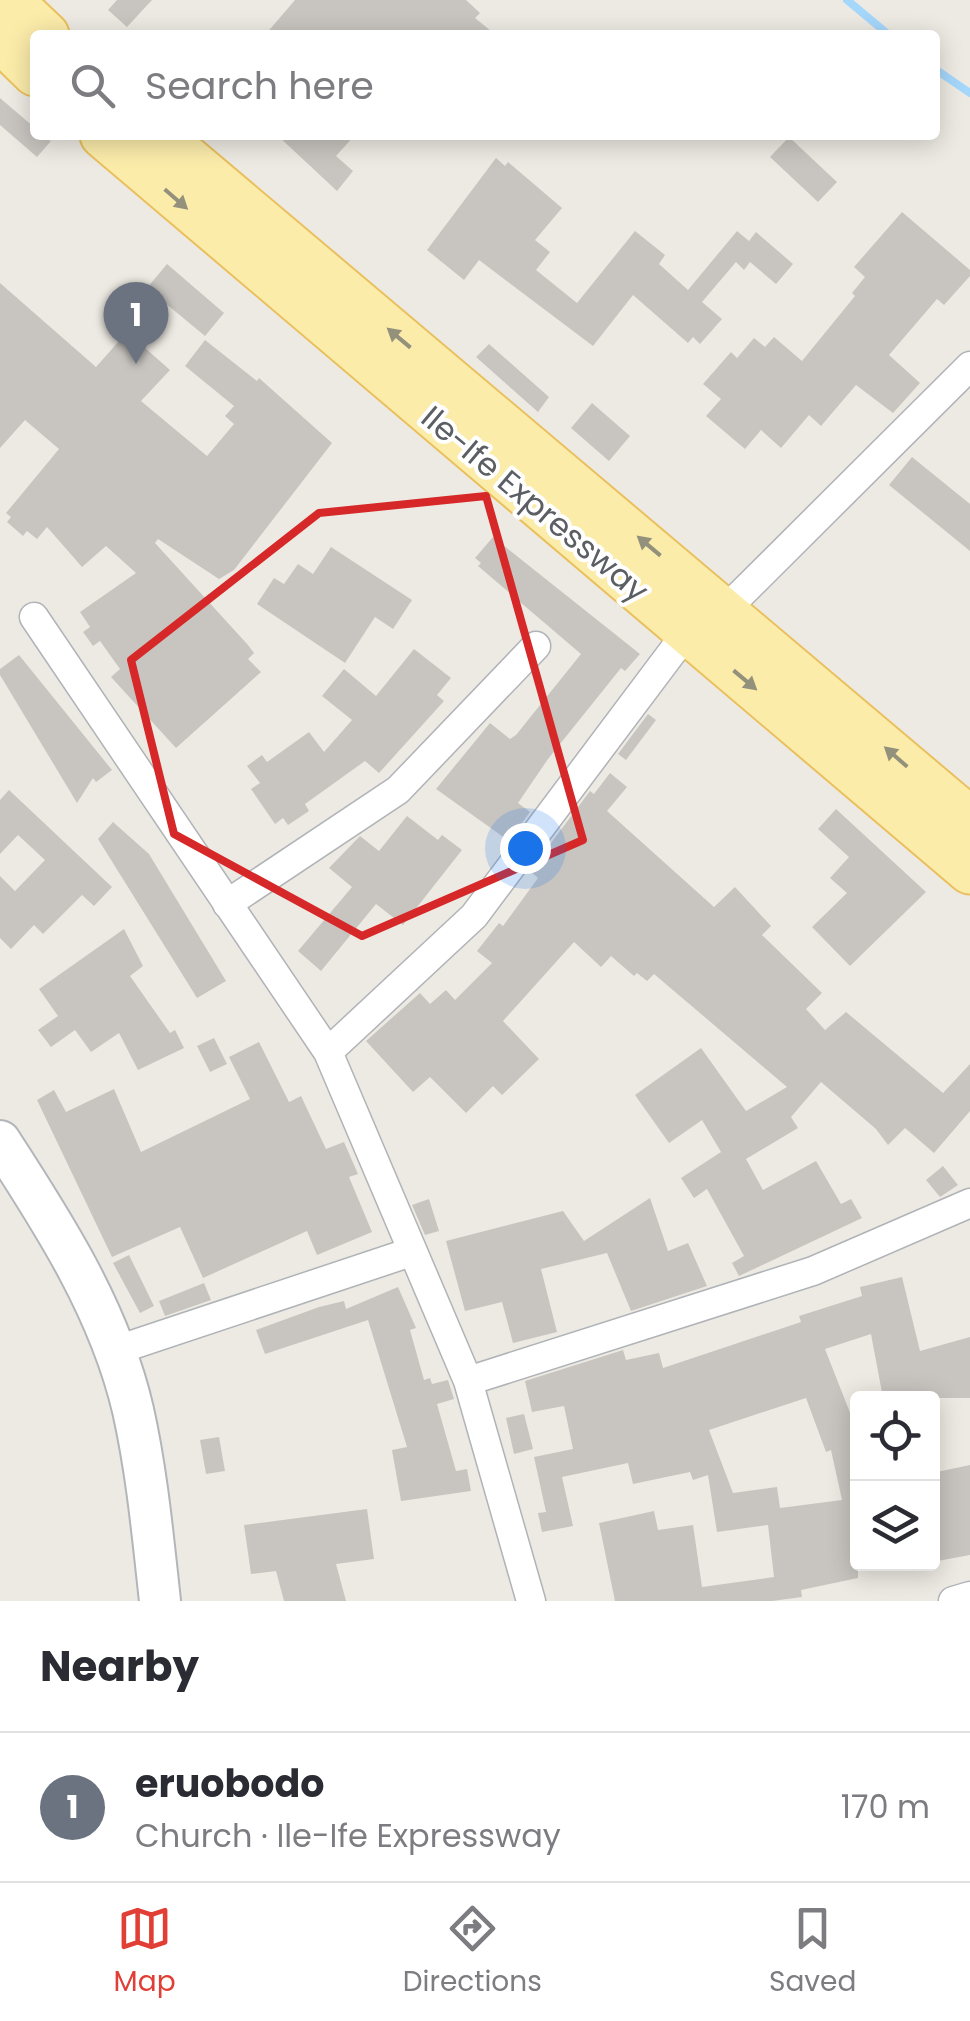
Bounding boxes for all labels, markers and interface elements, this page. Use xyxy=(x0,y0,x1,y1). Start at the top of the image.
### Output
search box xyxy=(30,30,940,140)
icon: search xyxy=(65,58,120,113)
text: Search here xyxy=(145,59,374,112)
one-way arrow xyxy=(164,187,189,209)
pin: 1 xyxy=(104,282,168,364)
one-way arrow xyxy=(387,328,412,349)
street label: Ile-Ife Expressway xyxy=(412,395,659,612)
one-way arrow xyxy=(636,536,661,557)
one-way arrow xyxy=(732,669,757,691)
one-way arrow xyxy=(884,746,909,768)
your location xyxy=(500,823,551,874)
map controls xyxy=(850,1391,940,1571)
button: locate xyxy=(850,1391,940,1481)
button: layers xyxy=(850,1481,940,1571)
text: Nearby xyxy=(40,1637,199,1696)
text: eruobodo xyxy=(135,1757,325,1810)
text: 1 xyxy=(66,1784,79,1829)
text: 170 m xyxy=(841,1784,930,1829)
text: Church · Ile-Ife Expressway xyxy=(135,1813,561,1858)
tab: Map xyxy=(114,1901,176,2003)
tab: Directions xyxy=(403,1901,542,2003)
tab: Saved xyxy=(769,1901,856,2003)

